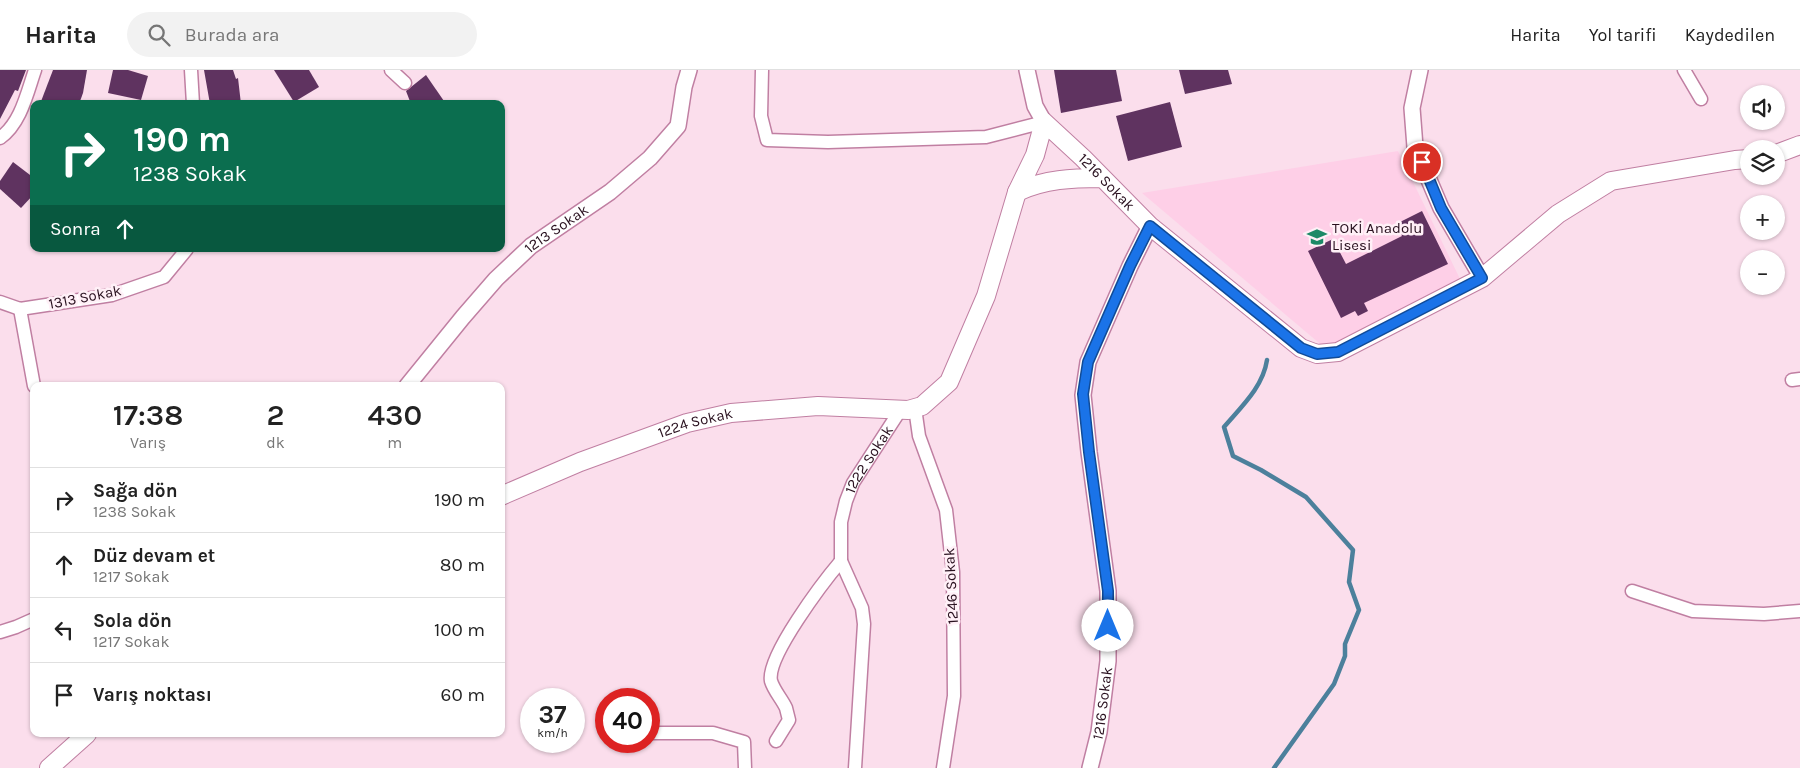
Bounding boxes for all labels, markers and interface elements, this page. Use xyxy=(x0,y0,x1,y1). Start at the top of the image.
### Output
search box xyxy=(127,12,477,57)
text: Harita xyxy=(25,21,97,49)
icon: search xyxy=(145,21,173,49)
text: Burada ara xyxy=(185,24,279,46)
text: Harita xyxy=(1510,24,1561,46)
text: Yol tarifi xyxy=(1589,24,1657,46)
text: Kaydedilen xyxy=(1685,24,1775,46)
map controls xyxy=(1740,85,1785,295)
button: sound xyxy=(1740,85,1785,130)
text: 190 m xyxy=(133,119,231,160)
icon: right xyxy=(50,120,115,185)
button: layers xyxy=(1740,140,1785,185)
pin xyxy=(1401,141,1443,183)
icon: arrive xyxy=(1408,148,1436,176)
street label: 1216 Sokak xyxy=(1075,149,1139,214)
text: 1238 Sokak xyxy=(133,161,247,187)
button: + xyxy=(1740,195,1785,240)
street label: 1213 Sokak xyxy=(520,201,592,257)
icon: ahead xyxy=(111,215,139,243)
text: Sonra xyxy=(50,218,101,240)
place label: TOKİ Anadolu Lisesi xyxy=(1332,219,1422,254)
school or university icon: TOKİ Anadolu Lisesi xyxy=(1306,226,1328,248)
button: − xyxy=(1740,250,1785,295)
street label: 1313 Sokak xyxy=(47,281,123,313)
text: 17:38 xyxy=(113,397,183,433)
text: 2 xyxy=(266,397,284,433)
text: 430 xyxy=(368,397,422,433)
street label: 1224 Sokak xyxy=(655,404,734,442)
street label: 1222 Sokak xyxy=(841,422,897,496)
text: Varış xyxy=(130,433,166,452)
text: dk xyxy=(266,433,285,452)
text: m xyxy=(387,433,402,452)
text: Sağa dön xyxy=(93,480,177,502)
icon: right xyxy=(50,486,78,514)
text: 190 m xyxy=(434,489,485,511)
text: 1238 Sokak xyxy=(93,502,176,521)
text: Düz devam et xyxy=(93,545,215,567)
street label: 1246 Sokak xyxy=(940,547,962,625)
icon: ahead xyxy=(50,551,78,579)
text: 80 m xyxy=(440,554,485,576)
text: 1217 Sokak xyxy=(93,567,169,586)
position arrow xyxy=(1081,599,1133,651)
text: Sola dön xyxy=(93,610,172,632)
icon: left xyxy=(50,616,78,644)
text: 100 m xyxy=(434,619,485,641)
text: 1217 Sokak xyxy=(93,632,169,651)
street label: 1216 Sokak xyxy=(1088,666,1116,742)
icon: arrive xyxy=(50,681,78,709)
text: Varış noktası xyxy=(93,684,212,706)
text: 60 m xyxy=(441,684,485,706)
speed limit sign: 40 xyxy=(595,688,660,753)
text: 37 xyxy=(538,700,566,729)
text: km/h xyxy=(537,726,568,740)

